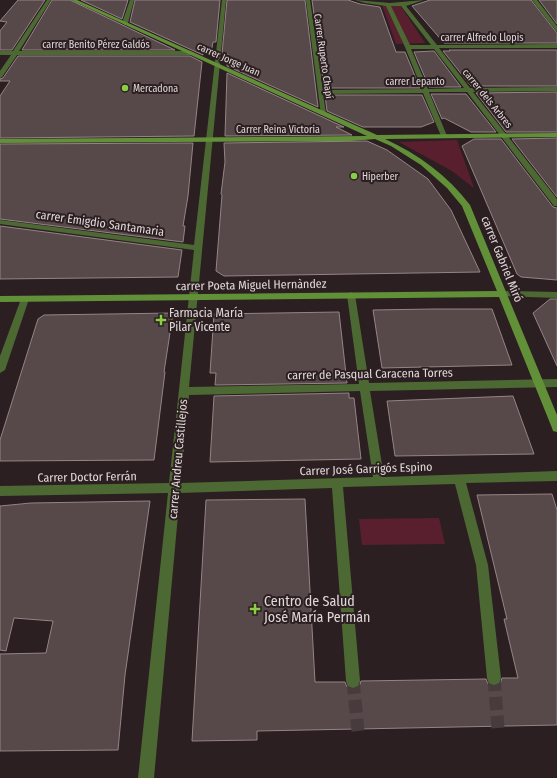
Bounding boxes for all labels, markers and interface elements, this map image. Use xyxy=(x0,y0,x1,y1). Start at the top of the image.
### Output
street label: Carrer Ruperto Chapí xyxy=(311,13,336,100)
street label: carrer Alfredo Llopis xyxy=(441,32,523,44)
street label: carrer Benito Pérez Galdós xyxy=(42,39,150,51)
street label: carrer Jorge Juan xyxy=(195,41,262,79)
street label: carrer dels Arbres xyxy=(460,67,515,131)
street label: carrer Lepanto xyxy=(385,76,445,88)
marker: Mercadona xyxy=(120,83,130,93)
place label: Mercadona xyxy=(133,83,178,95)
street label: Carrer Reina Victoria xyxy=(236,124,320,136)
marker: Hiperber xyxy=(349,171,359,181)
place label: Hiperber xyxy=(362,171,399,183)
street label: carrer Emigdio Santamaria xyxy=(35,207,165,239)
street label: carrer Gabriel Miró xyxy=(478,214,526,304)
street label: carrer Poeta Miguel Hernàndez xyxy=(175,277,327,293)
place label: Farmacia María Pilar Vicente xyxy=(169,306,243,334)
marker: Farmacia María Pilar Vicente xyxy=(156,315,166,325)
street label: carrer de Pasqual Caracena Torres xyxy=(287,366,453,382)
street label: carrer Andreu Castillejos xyxy=(166,398,190,520)
street label: Carrer José Garrigós Espino xyxy=(299,460,433,478)
street label: Carrer Doctor Ferrán xyxy=(37,469,137,485)
place label: Centro de Salud José María Permán xyxy=(264,593,370,626)
marker: Centro de Salud José María Permán xyxy=(249,603,261,615)

